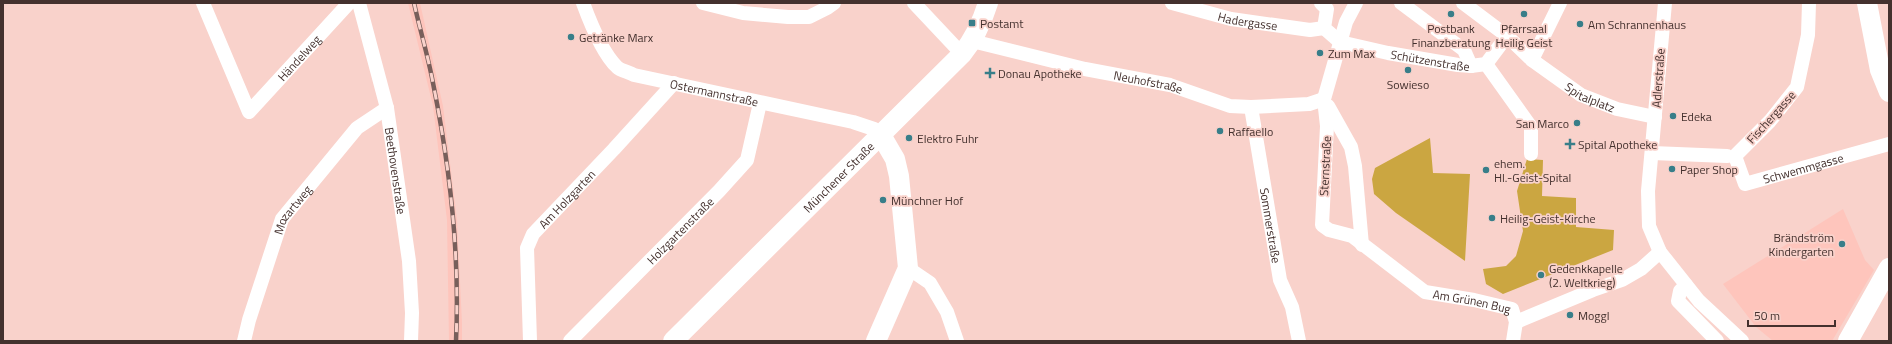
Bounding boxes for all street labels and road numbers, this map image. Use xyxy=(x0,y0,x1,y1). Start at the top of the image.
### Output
street label: Hadergasse xyxy=(1216,6,1279,35)
street label: Händelweg xyxy=(273,30,325,85)
street label: Schützenstraße xyxy=(1389,44,1470,75)
street label: Adlerstraße xyxy=(1646,48,1670,108)
street label: Neuhofstraße xyxy=(1112,65,1186,98)
street label: Ostermannstraße xyxy=(668,74,760,111)
street label: Spitalplatz xyxy=(1561,77,1618,117)
street label: Fischergasse xyxy=(1742,86,1800,148)
street label: Beethovenstraße xyxy=(380,126,412,215)
street label: Sternstraße xyxy=(1314,135,1336,197)
street label: Münchener Straße xyxy=(798,137,878,217)
street label: Schwemmgasse xyxy=(1761,148,1845,188)
street label: Am Holzgarten xyxy=(534,165,600,233)
street label: Mozartweg xyxy=(268,181,316,237)
street label: Sommerstraße xyxy=(1255,186,1286,264)
street label: Holzgartenstraße xyxy=(642,192,718,268)
street label: Am Grünen Bug xyxy=(1431,284,1513,318)

